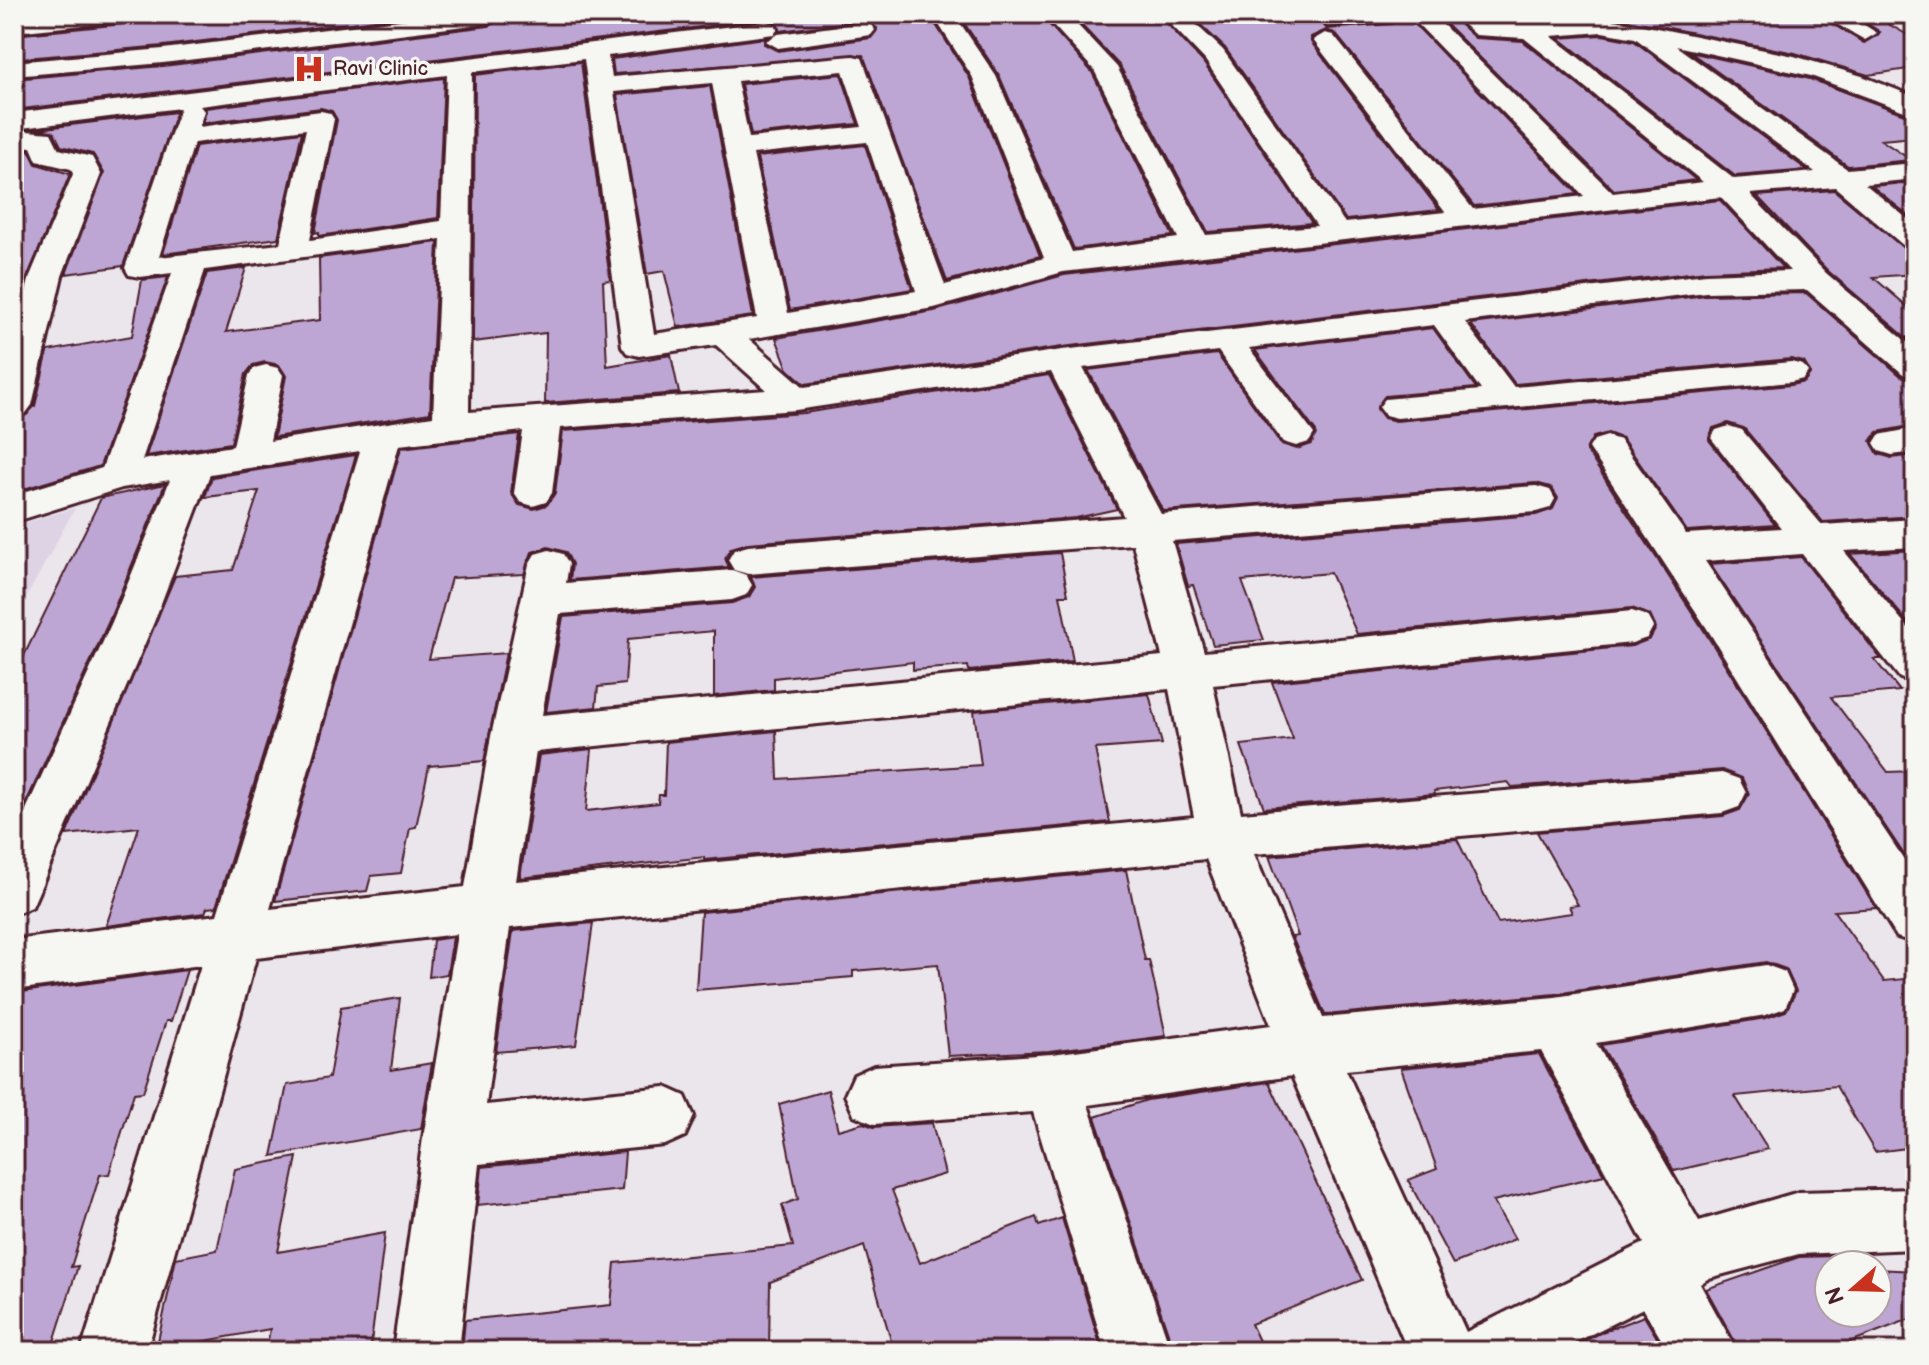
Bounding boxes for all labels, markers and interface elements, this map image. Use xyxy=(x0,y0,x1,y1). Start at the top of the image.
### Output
hospital icon: Ravi Clinic xyxy=(292,52,326,86)
place label: Ravi Clinic xyxy=(333,57,428,81)
north arrow xyxy=(1813,1249,1893,1329)
text: N xyxy=(1820,1283,1851,1308)

